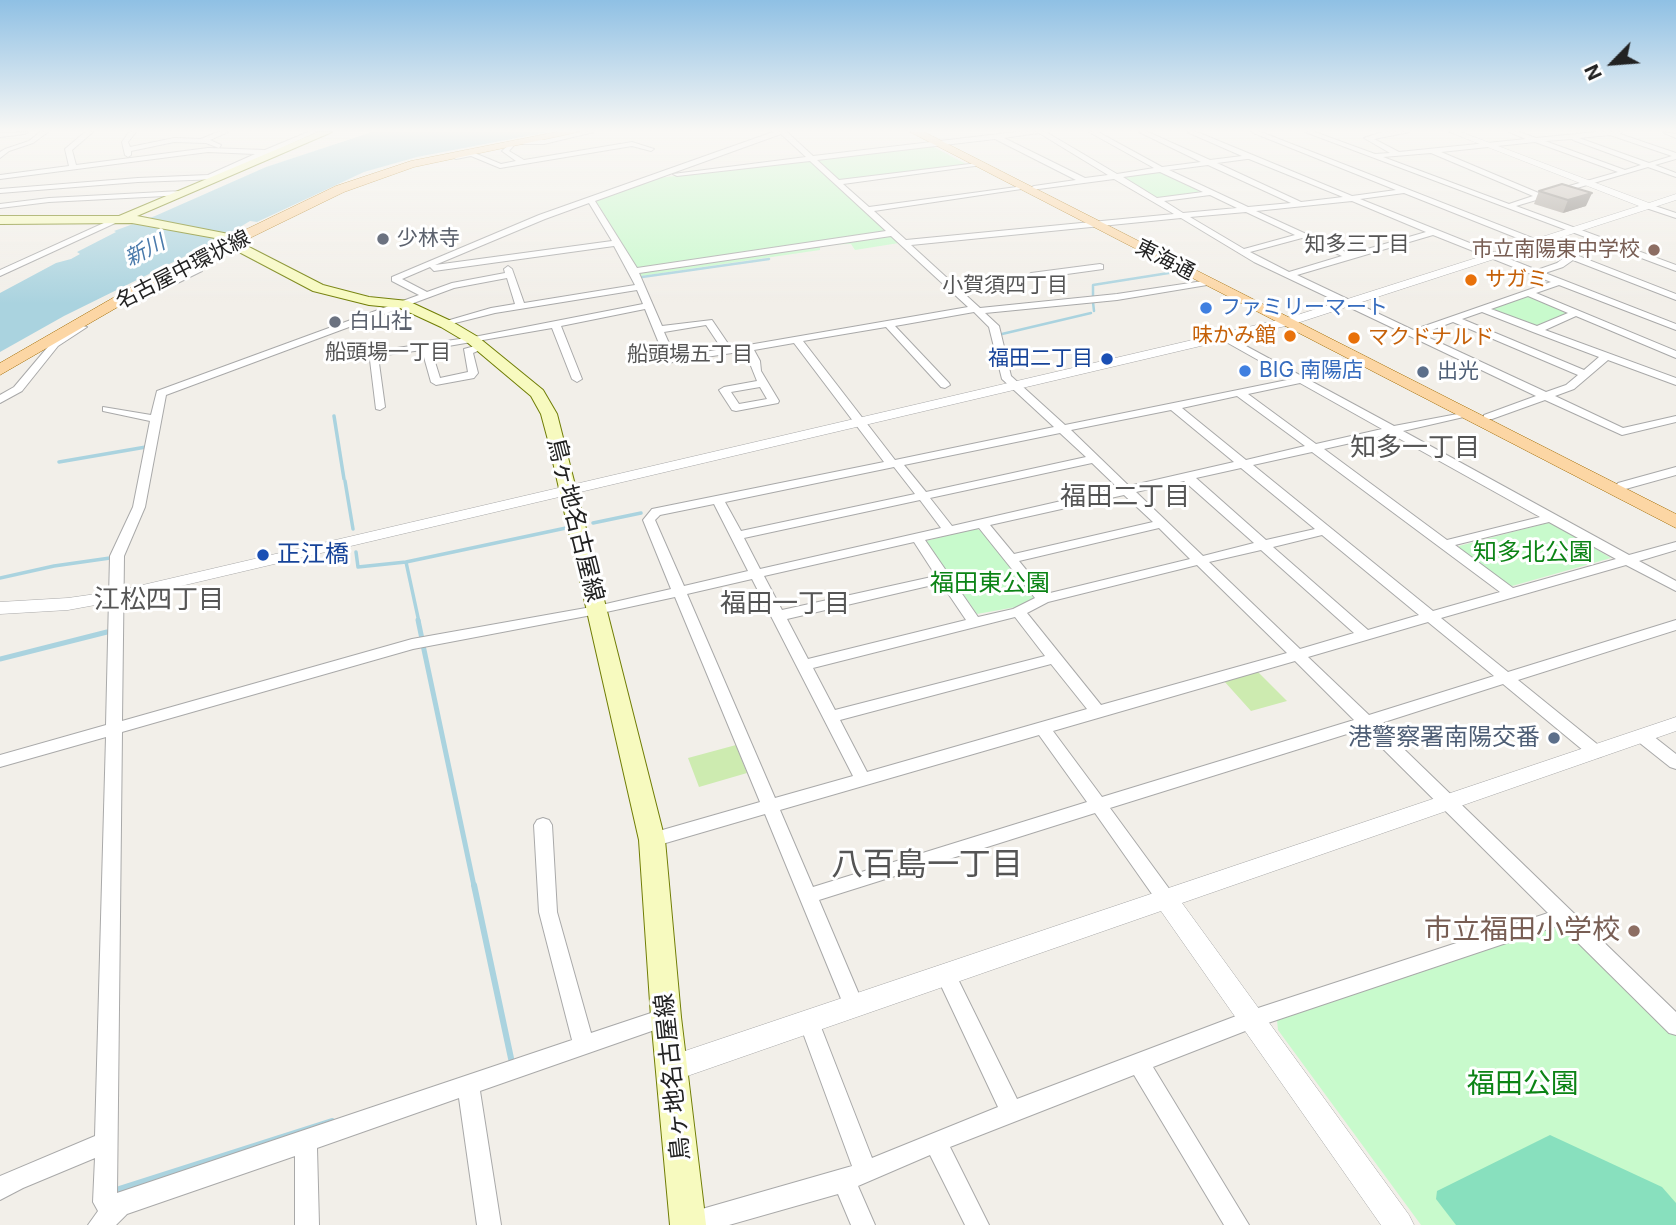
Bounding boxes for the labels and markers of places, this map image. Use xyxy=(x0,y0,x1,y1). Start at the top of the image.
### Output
place label: 少林寺 xyxy=(397,226,460,252)
marker: 少林寺 xyxy=(375,231,391,247)
place label: 市立南陽東中学校 xyxy=(1472,237,1640,263)
marker: 市立南陽東中学校 xyxy=(1646,242,1662,258)
place label: サガミ xyxy=(1485,267,1548,293)
marker: サガミ xyxy=(1463,272,1479,288)
place label: ファミリーマート xyxy=(1220,295,1388,321)
marker: ファミリーマート xyxy=(1198,300,1214,316)
place label: 白山社 xyxy=(349,309,412,335)
marker: 白山社 xyxy=(327,314,343,330)
place label: 味かみ館 xyxy=(1192,323,1276,349)
place label: マクドナルド xyxy=(1368,325,1494,351)
marker: 味かみ館 xyxy=(1282,328,1298,344)
marker: マクドナルド xyxy=(1346,330,1362,346)
place label: 福田二丁目 xyxy=(988,346,1093,372)
marker: 福田二丁目 xyxy=(1099,351,1115,367)
place label: BIG 南陽店 xyxy=(1259,358,1363,384)
place label: 出光 xyxy=(1437,359,1479,385)
marker: BIG 南陽店 xyxy=(1237,363,1253,379)
marker: 出光 xyxy=(1415,364,1431,380)
place label: 正江橋 xyxy=(277,541,349,569)
marker: 正江橋 xyxy=(255,547,271,563)
place label: 港警察署南陽交番 xyxy=(1348,724,1540,752)
marker: 港警察署南陽交番 xyxy=(1546,730,1562,746)
place label: 市立福田小学校 xyxy=(1424,914,1620,948)
marker: 市立福田小学校 xyxy=(1626,923,1642,939)

